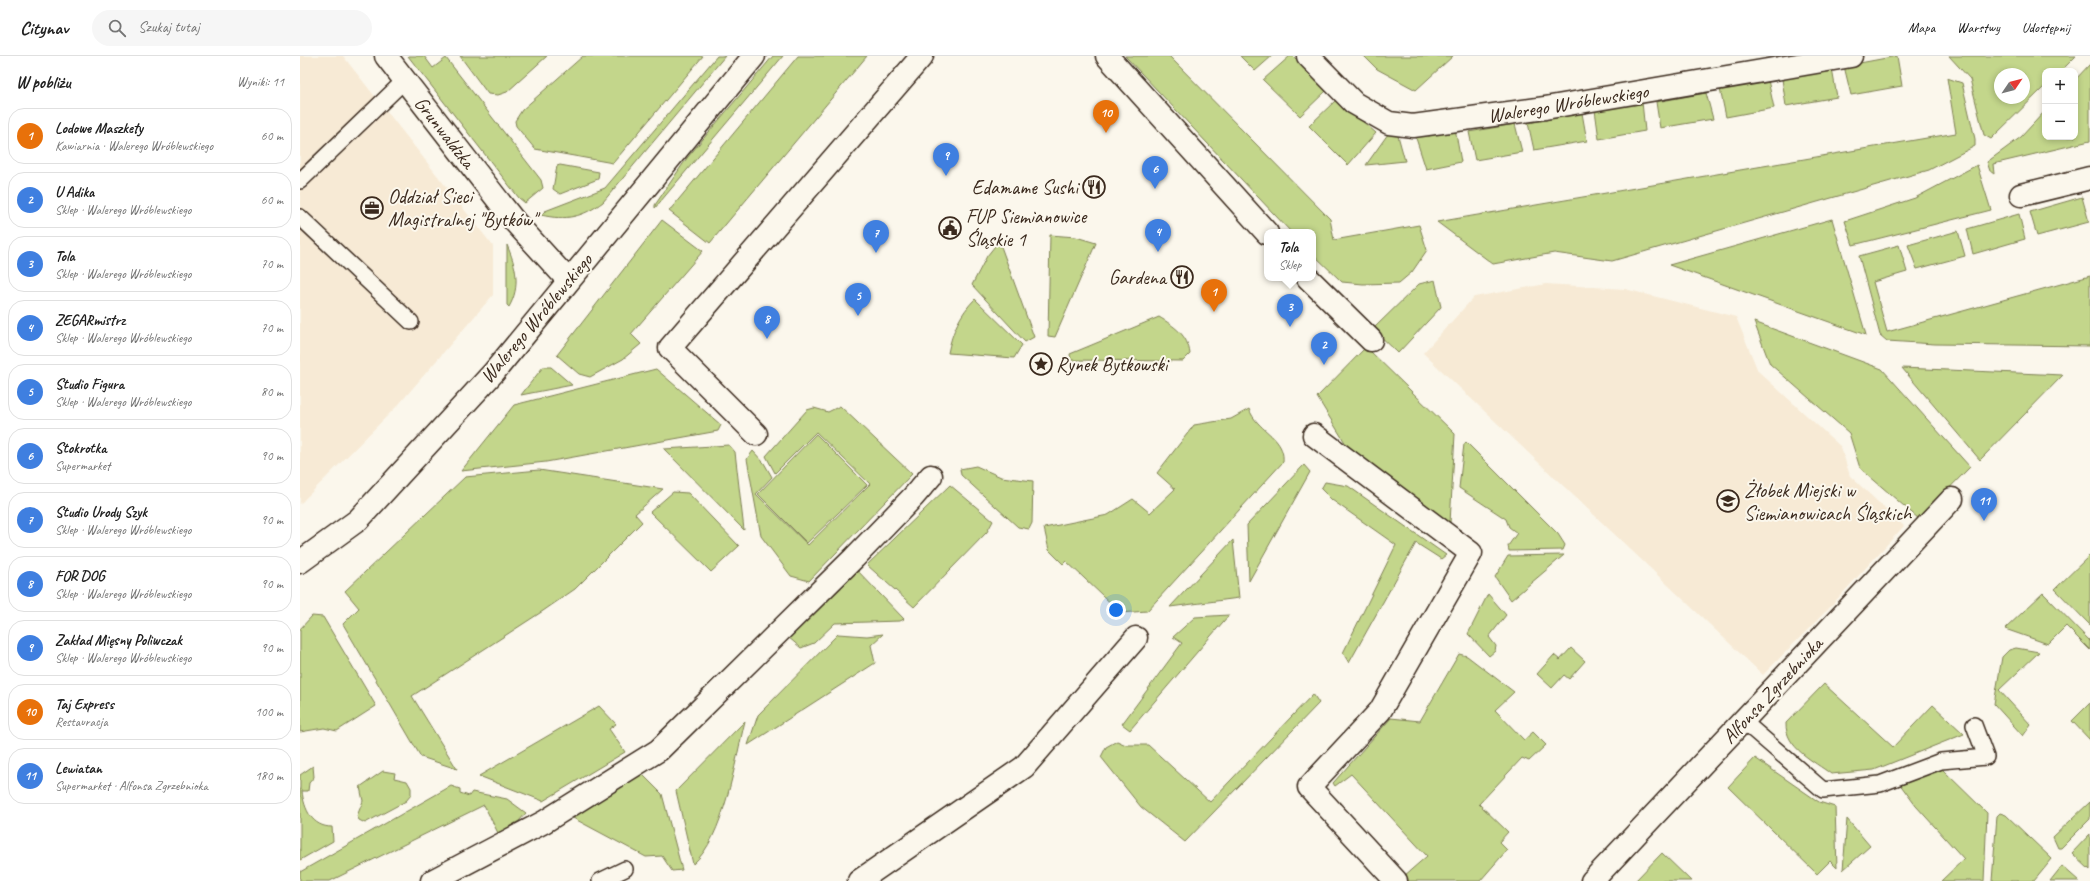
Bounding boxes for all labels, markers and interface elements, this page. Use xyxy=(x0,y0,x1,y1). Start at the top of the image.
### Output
search box xyxy=(92,10,372,46)
text: Citynav xyxy=(20,16,68,40)
icon: search xyxy=(106,17,128,39)
text: Szukaj tutaj xyxy=(138,18,200,37)
text: Mapa xyxy=(1908,19,1935,36)
text: Warstwy xyxy=(1957,19,2000,36)
text: Udostępnij xyxy=(2022,19,2070,36)
north arrow xyxy=(1994,68,2030,104)
map controls xyxy=(2042,68,2078,140)
button: + xyxy=(2042,68,2078,104)
text: W pobliżu xyxy=(16,72,71,93)
text: Wyniki: 11 xyxy=(237,74,284,90)
street label: Walerego Wróblewskiego xyxy=(1486,78,1651,128)
street label: Grunwaldzka xyxy=(409,91,482,175)
pin: 10 xyxy=(1093,100,1119,133)
button: − xyxy=(2042,104,2078,140)
text: Lodowe Maszkety xyxy=(55,119,143,138)
text: 1 xyxy=(27,128,33,144)
text: 60 m xyxy=(261,128,283,144)
text: Kawiarnia · Walerego Wróblewskiego xyxy=(55,138,213,154)
pin: 9 xyxy=(933,143,959,176)
pin: 6 xyxy=(1142,156,1168,189)
restaurant icon: Edamame Sushi xyxy=(1081,174,1107,200)
place label: Edamame Sushi xyxy=(972,175,1080,200)
text: U Adika xyxy=(55,183,94,202)
place label: Oddział Sieci Magistralnej "Bytków" xyxy=(388,184,541,232)
text: 2 xyxy=(27,192,33,208)
text: 60 m xyxy=(261,192,283,208)
office icon: Oddział Sieci Magistralnej "Bytków" xyxy=(359,195,385,221)
text: Sklep · Walerego Wróblewskiego xyxy=(55,202,191,218)
place label: FUP Siemianowice Śląskie 1 xyxy=(966,204,1088,252)
public building icon: FUP Siemianowice Śląskie 1 xyxy=(937,215,963,241)
pin: 4 xyxy=(1145,219,1171,252)
pin: 7 xyxy=(863,220,889,253)
popup xyxy=(1264,229,1316,281)
text: Tola xyxy=(1279,238,1299,257)
text: Tola xyxy=(55,247,75,266)
street label: Walerego Wróblewskiego xyxy=(475,248,599,388)
text: 3 xyxy=(27,256,33,272)
text: 70 m xyxy=(261,256,283,272)
text: Sklep xyxy=(1279,257,1301,273)
restaurant icon: Gardena xyxy=(1169,264,1195,290)
place label: Gardena xyxy=(1109,265,1168,290)
text: Sklep · Walerego Wróblewskiego xyxy=(55,266,191,282)
pin: 1 xyxy=(1201,279,1227,312)
pin: 5 xyxy=(845,283,871,316)
pin: 3 xyxy=(1277,294,1303,327)
pin: 8 xyxy=(754,306,780,339)
text: ZEGARmistrz xyxy=(55,311,125,330)
text: 4 xyxy=(27,320,33,336)
text: 70 m xyxy=(261,320,283,336)
text: Sklep · Walerego Wróblewskiego xyxy=(55,330,191,346)
pin: 2 xyxy=(1311,332,1337,365)
place icon: Rynek Bytkowski xyxy=(1028,351,1054,377)
place label: Rynek Bytkowski xyxy=(1056,352,1170,377)
text: Studio Figura xyxy=(55,375,124,394)
text: 5 xyxy=(27,384,33,400)
text: 80 m xyxy=(261,384,283,400)
text: Sklep · Walerego Wróblewskiego xyxy=(55,394,191,410)
text: Stokrotka xyxy=(55,439,106,458)
text: 6 xyxy=(27,448,33,464)
text: 90 m xyxy=(261,448,283,464)
text: Supermarket xyxy=(55,458,110,474)
place label: Żłobek Miejski w Siemianowicach Śląskich xyxy=(1744,478,1913,526)
school or university icon: Żłobek Miejski w Siemianowicach Śląskich xyxy=(1715,488,1741,514)
pin: 11 xyxy=(1971,488,1997,521)
text: Studio Urody Szyk xyxy=(55,503,147,522)
text: 7 xyxy=(27,512,33,528)
text: 90 m xyxy=(261,512,283,528)
text: Sklep · Walerego Wróblewskiego xyxy=(55,522,191,538)
text: FOR DOG xyxy=(55,567,105,586)
text: 8 xyxy=(27,576,33,592)
text: 90 m xyxy=(261,576,283,592)
text: Sklep · Walerego Wróblewskiego xyxy=(55,586,191,602)
your location xyxy=(1106,600,1126,620)
text: Zakład Mięsny Poliwczak xyxy=(55,631,182,650)
street label: Alfonsa Zgrzebnioka xyxy=(1717,631,1829,749)
text: 9 xyxy=(27,640,33,656)
text: 90 m xyxy=(261,640,283,656)
text: Sklep · Walerego Wróblewskiego xyxy=(55,650,191,666)
text: Taj Express xyxy=(55,695,114,714)
text: 10 xyxy=(24,704,36,720)
text: 100 m xyxy=(255,704,283,720)
text: Restauracja xyxy=(55,714,108,730)
text: Lewiatan xyxy=(55,759,102,778)
text: 11 xyxy=(24,768,36,784)
text: 180 m xyxy=(255,768,283,784)
text: Supermarket · Alfonsa Zgrzebnioka xyxy=(55,778,208,794)

